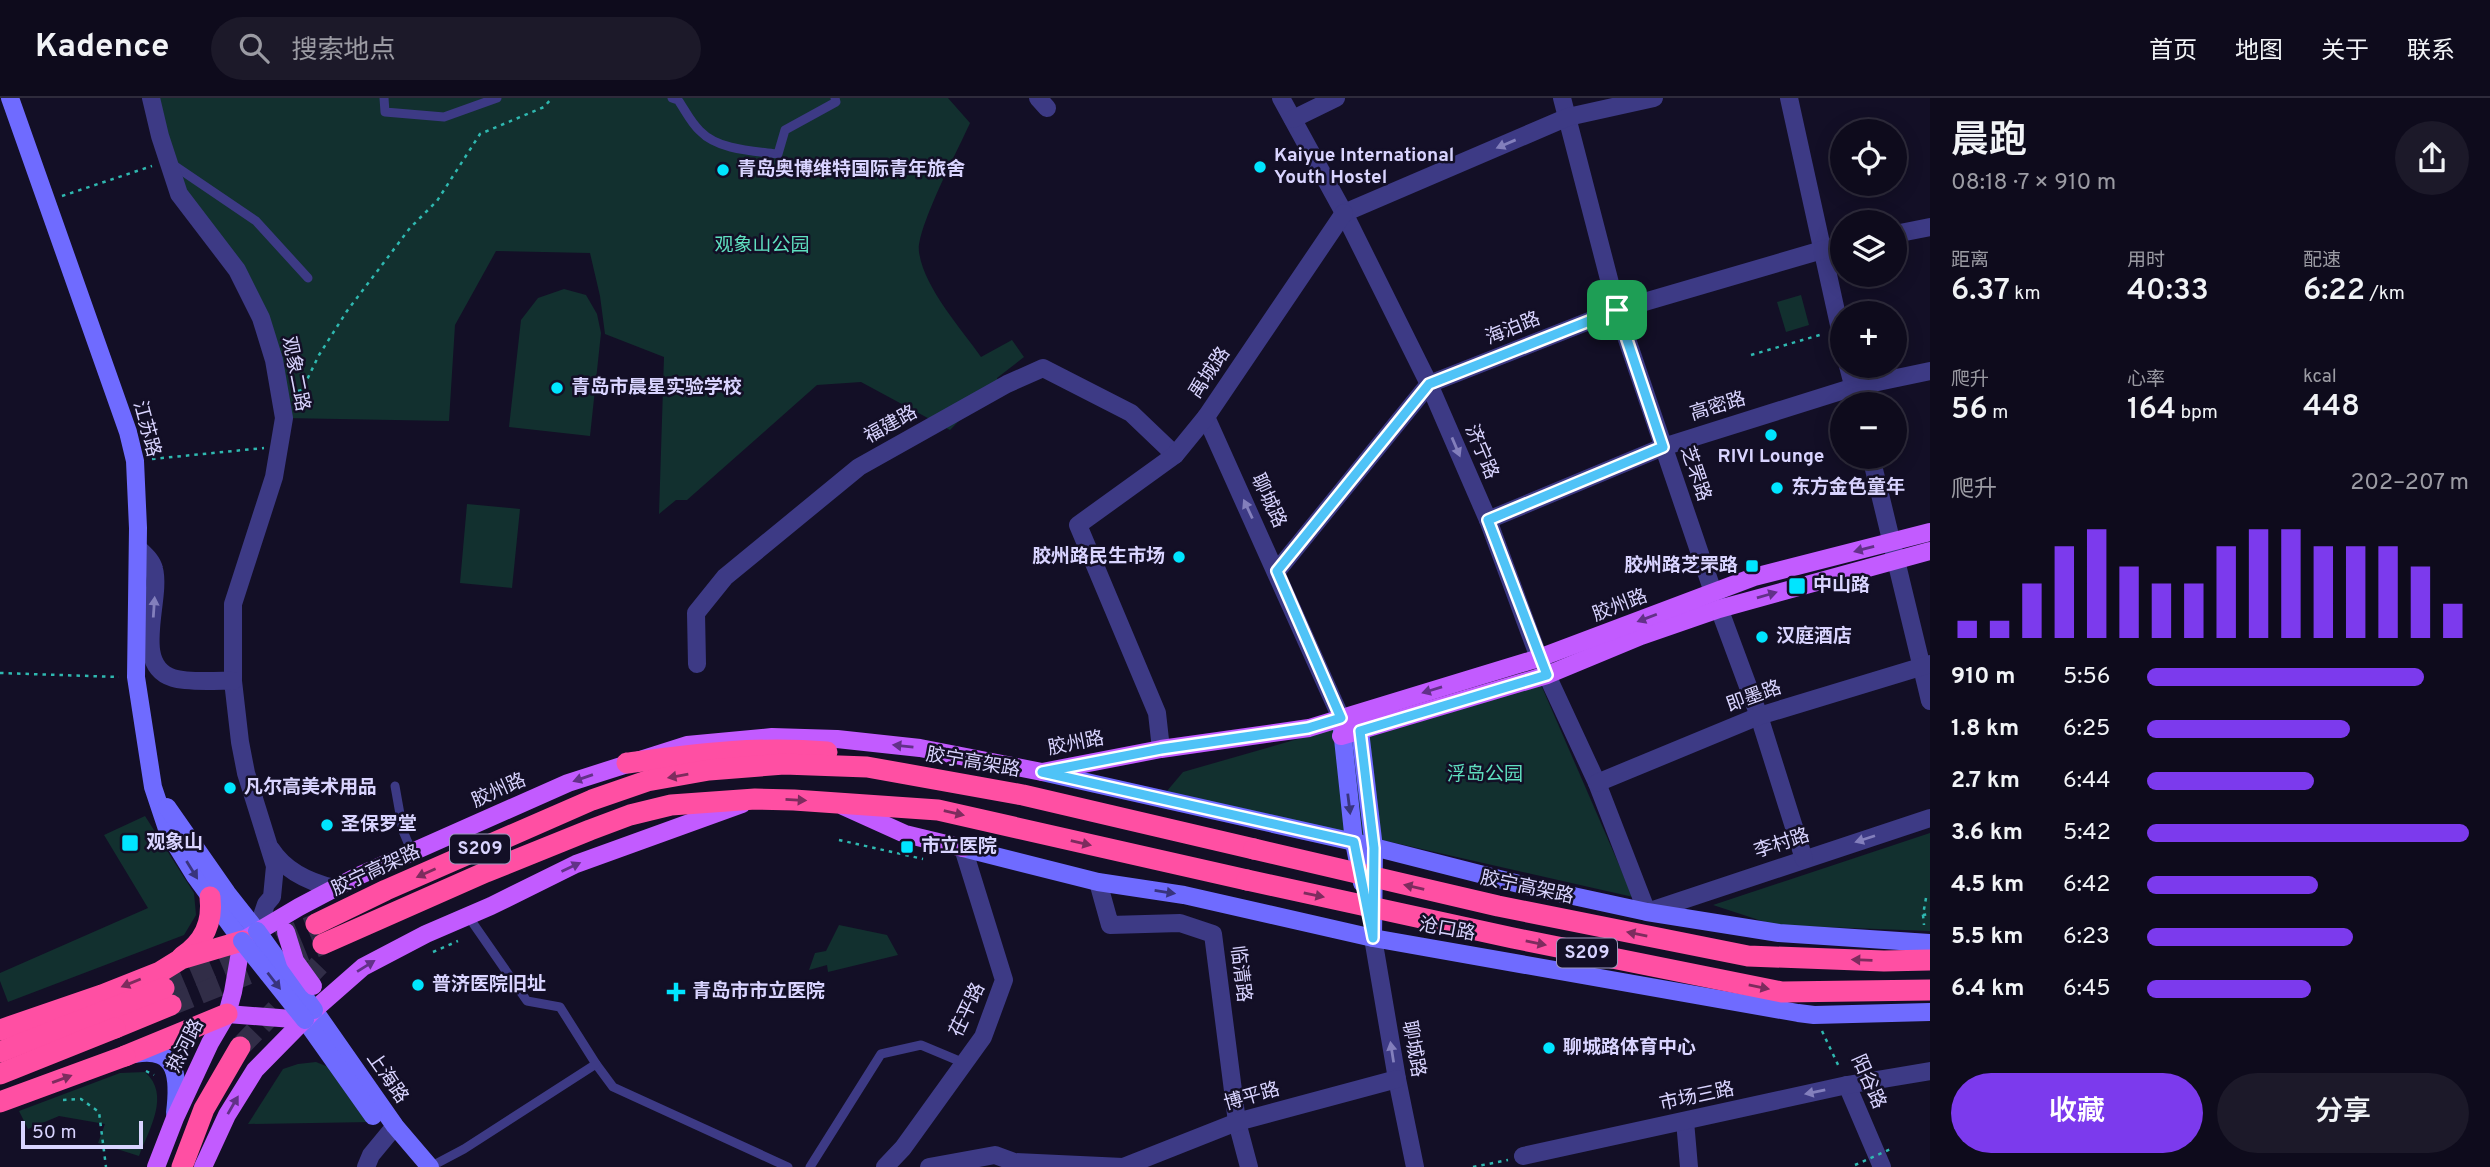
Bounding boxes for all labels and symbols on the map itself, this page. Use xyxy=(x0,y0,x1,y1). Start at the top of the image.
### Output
one-way arrow xyxy=(1495,139,1516,150)
place label: Kaiyue International Youth Hostel xyxy=(1274,144,1454,190)
place label: 青岛奥博维特国际青年旅舍 xyxy=(737,158,965,182)
marker: Kaiyue International Youth Hostel xyxy=(1252,159,1268,175)
marker: 青岛奥博维特国际青年旅舍 xyxy=(715,162,731,178)
park label: 观象山公园 xyxy=(714,234,810,258)
pin xyxy=(1587,280,1647,340)
street label: 海泊路 xyxy=(1482,307,1544,351)
street label: 观象二路 xyxy=(276,334,314,414)
street label: 禹城路 xyxy=(1184,343,1236,403)
place label: 青岛市晨星实验学校 xyxy=(571,376,742,400)
marker: 青岛市晨星实验学校 xyxy=(549,380,565,396)
street label: 高密路 xyxy=(1687,387,1749,427)
street label: 江苏路 xyxy=(127,398,165,460)
street label: 福建路 xyxy=(860,401,922,449)
street label: 济宁路 xyxy=(1459,421,1503,483)
marker: RIVI Lounge xyxy=(1763,427,1779,443)
one-way arrow xyxy=(1450,437,1462,457)
street label: 芝罘路 xyxy=(1674,443,1716,505)
place label: RIVI Lounge xyxy=(1718,445,1824,469)
street label: 聊城路 xyxy=(1245,470,1291,532)
place label: 东方金色童年 xyxy=(1791,476,1905,500)
marker: 东方金色童年 xyxy=(1769,480,1785,496)
one-way arrow xyxy=(1242,499,1254,519)
one-way arrow xyxy=(1853,544,1875,555)
place label: 胶州路民生市场 xyxy=(1032,545,1165,569)
marker: 胶州路民生市场 xyxy=(1171,549,1187,565)
place label: 胶州路芝罘路 xyxy=(1624,554,1738,578)
marker: 胶州路芝罘路 xyxy=(1744,558,1760,574)
place label: 中山路 xyxy=(1813,574,1870,598)
marker: 中山路 xyxy=(1787,576,1807,596)
street label: 胶州路 xyxy=(1589,585,1651,627)
one-way arrow xyxy=(1757,589,1778,599)
one-way arrow xyxy=(148,596,159,618)
one-way arrow xyxy=(1637,612,1658,623)
place label: 汉庭酒店 xyxy=(1776,625,1852,649)
marker: 汉庭酒店 xyxy=(1754,629,1770,645)
street label: 即墨路 xyxy=(1723,676,1785,718)
one-way arrow xyxy=(1421,686,1442,696)
street label: 胶州路 xyxy=(1046,727,1106,761)
one-way arrow xyxy=(892,740,914,751)
street label: 胶宁高架路 xyxy=(924,743,1022,783)
park label: 浮岛公园 xyxy=(1447,763,1523,787)
street label: 胶州路 xyxy=(468,768,530,814)
one-way arrow xyxy=(667,770,689,781)
one-way arrow xyxy=(573,773,594,784)
place label: 凡尔高美术用品 xyxy=(244,776,377,800)
marker: 凡尔高美术用品 xyxy=(222,780,238,796)
one-way arrow xyxy=(1344,793,1355,815)
one-way arrow xyxy=(785,795,807,806)
one-way arrow xyxy=(943,808,965,819)
place label: 圣保罗堂 xyxy=(341,813,417,837)
marker: 圣保罗堂 xyxy=(319,817,335,833)
street label: 李村路 xyxy=(1751,824,1813,864)
place label: 观象山 xyxy=(146,831,203,855)
marker: 观象山 xyxy=(120,833,140,853)
road number: S209 xyxy=(450,834,510,864)
one-way arrow xyxy=(1854,834,1875,845)
place label: 市立医院 xyxy=(921,835,997,859)
one-way arrow xyxy=(1071,837,1093,848)
marker: 市立医院 xyxy=(899,839,915,855)
street label: 胶宁高架路 xyxy=(328,840,424,902)
one-way arrow xyxy=(185,861,198,880)
one-way arrow xyxy=(561,861,581,873)
street label: 胶宁高架路 xyxy=(1478,866,1576,910)
one-way arrow xyxy=(415,867,436,878)
one-way arrow xyxy=(1403,881,1425,892)
one-way arrow xyxy=(1154,887,1176,898)
one-way arrow xyxy=(1303,889,1325,900)
street label: 沧口路 xyxy=(1417,913,1477,947)
one-way arrow xyxy=(1626,928,1648,939)
one-way arrow xyxy=(1525,938,1547,949)
road number: S209 xyxy=(1557,938,1617,968)
street label: 临清路 xyxy=(1225,944,1255,1004)
one-way arrow xyxy=(1851,955,1873,966)
one-way arrow xyxy=(357,960,376,973)
one-way arrow xyxy=(266,971,281,989)
place label: 普济医院旧址 xyxy=(432,973,546,997)
marker: 普济医院旧址 xyxy=(410,977,426,993)
one-way arrow xyxy=(120,978,141,989)
street label: 茌平路 xyxy=(945,979,991,1041)
place label: 青岛市市立医院 xyxy=(692,980,825,1004)
marker: 青岛市市立医院 xyxy=(666,982,686,1002)
one-way arrow xyxy=(1748,982,1770,993)
street label: 热河路 xyxy=(162,1015,210,1077)
street label: 聊城路 xyxy=(1396,1019,1430,1079)
place label: 聊城路体育中心 xyxy=(1563,1036,1696,1060)
marker: 聊城路体育中心 xyxy=(1541,1040,1557,1056)
one-way arrow xyxy=(1386,1041,1397,1063)
street label: 上海路 xyxy=(361,1048,413,1108)
street label: 阳谷路 xyxy=(1845,1051,1891,1113)
one-way arrow xyxy=(52,1073,73,1084)
street label: 市场三路 xyxy=(1657,1077,1737,1117)
street label: 博平路 xyxy=(1221,1078,1283,1116)
one-way arrow xyxy=(1804,1087,1826,1098)
one-way arrow xyxy=(227,1096,239,1115)
scale bar xyxy=(21,1118,144,1150)

